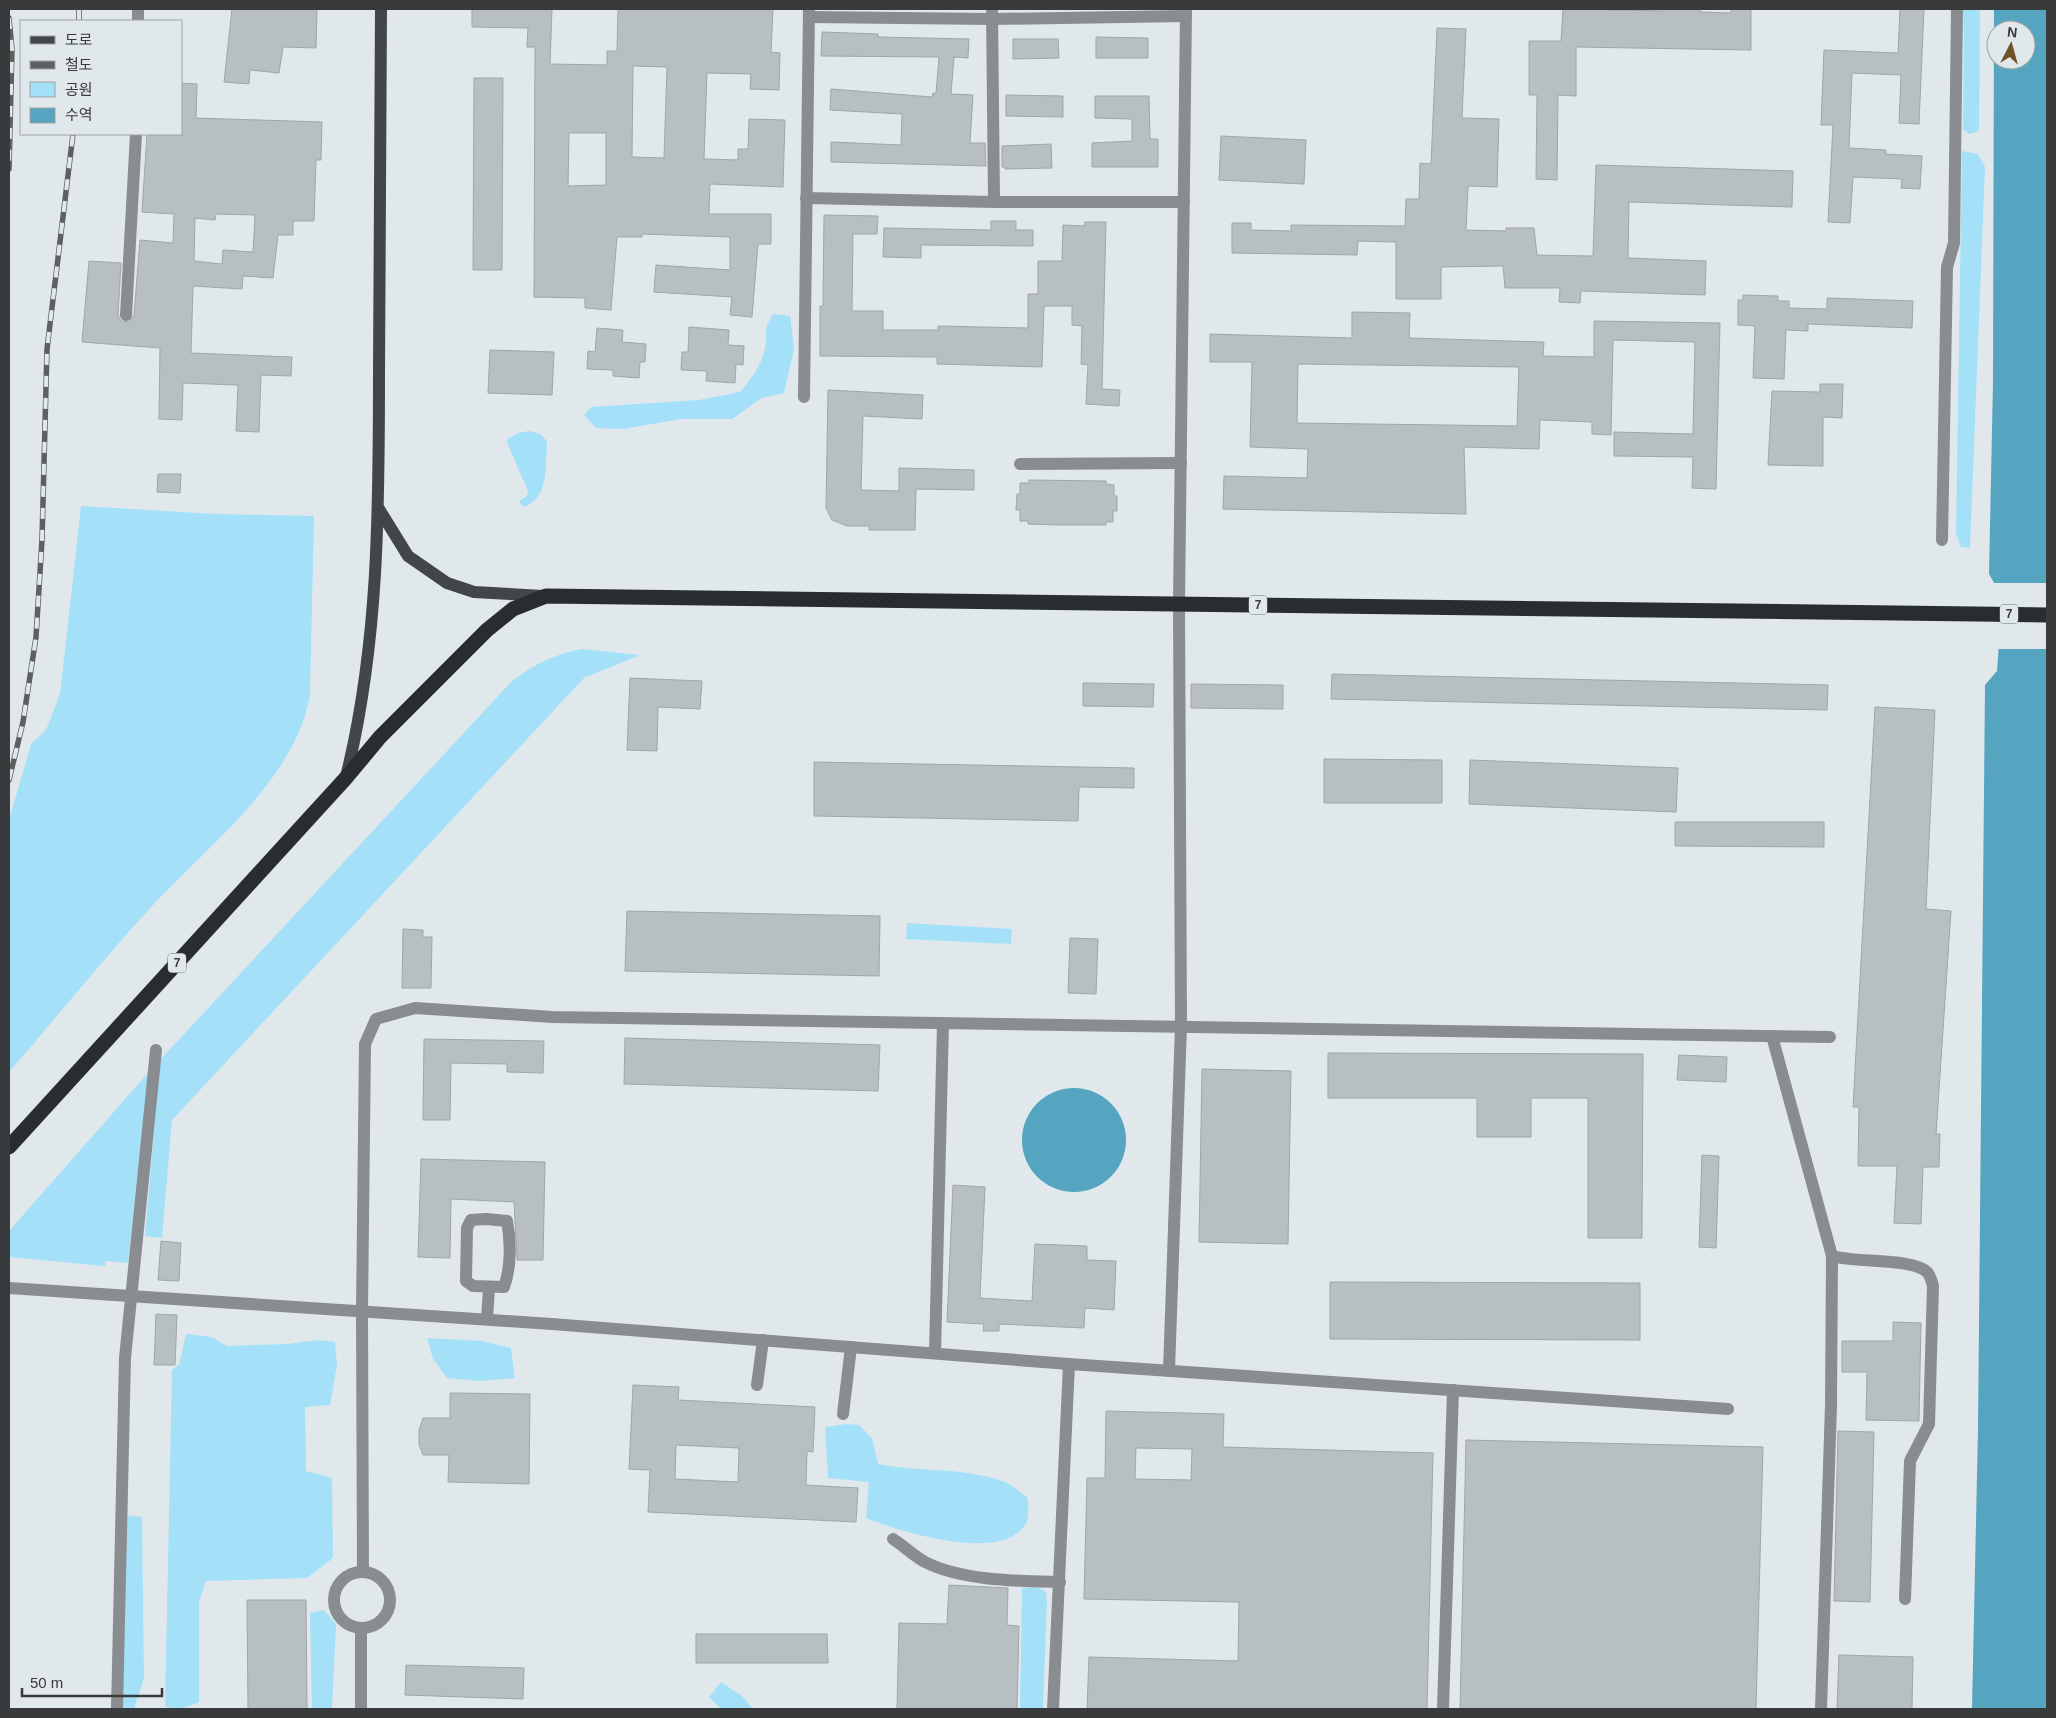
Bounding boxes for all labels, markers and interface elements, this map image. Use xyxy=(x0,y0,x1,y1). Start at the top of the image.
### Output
legend xyxy=(20,20,182,135)
north arrow xyxy=(1986,20,2036,70)
text: N xyxy=(2006,24,2018,41)
text: 도로 xyxy=(65,31,93,48)
text: 철도 xyxy=(65,56,93,73)
text: 공원 xyxy=(65,81,93,98)
text: 수역 xyxy=(65,106,93,123)
road number: 7 xyxy=(1249,596,1267,614)
road number: 7 xyxy=(2000,604,2018,624)
road number: 7 xyxy=(168,954,186,972)
scale bar xyxy=(22,1666,162,1698)
text: 50 m xyxy=(30,1674,63,1691)

